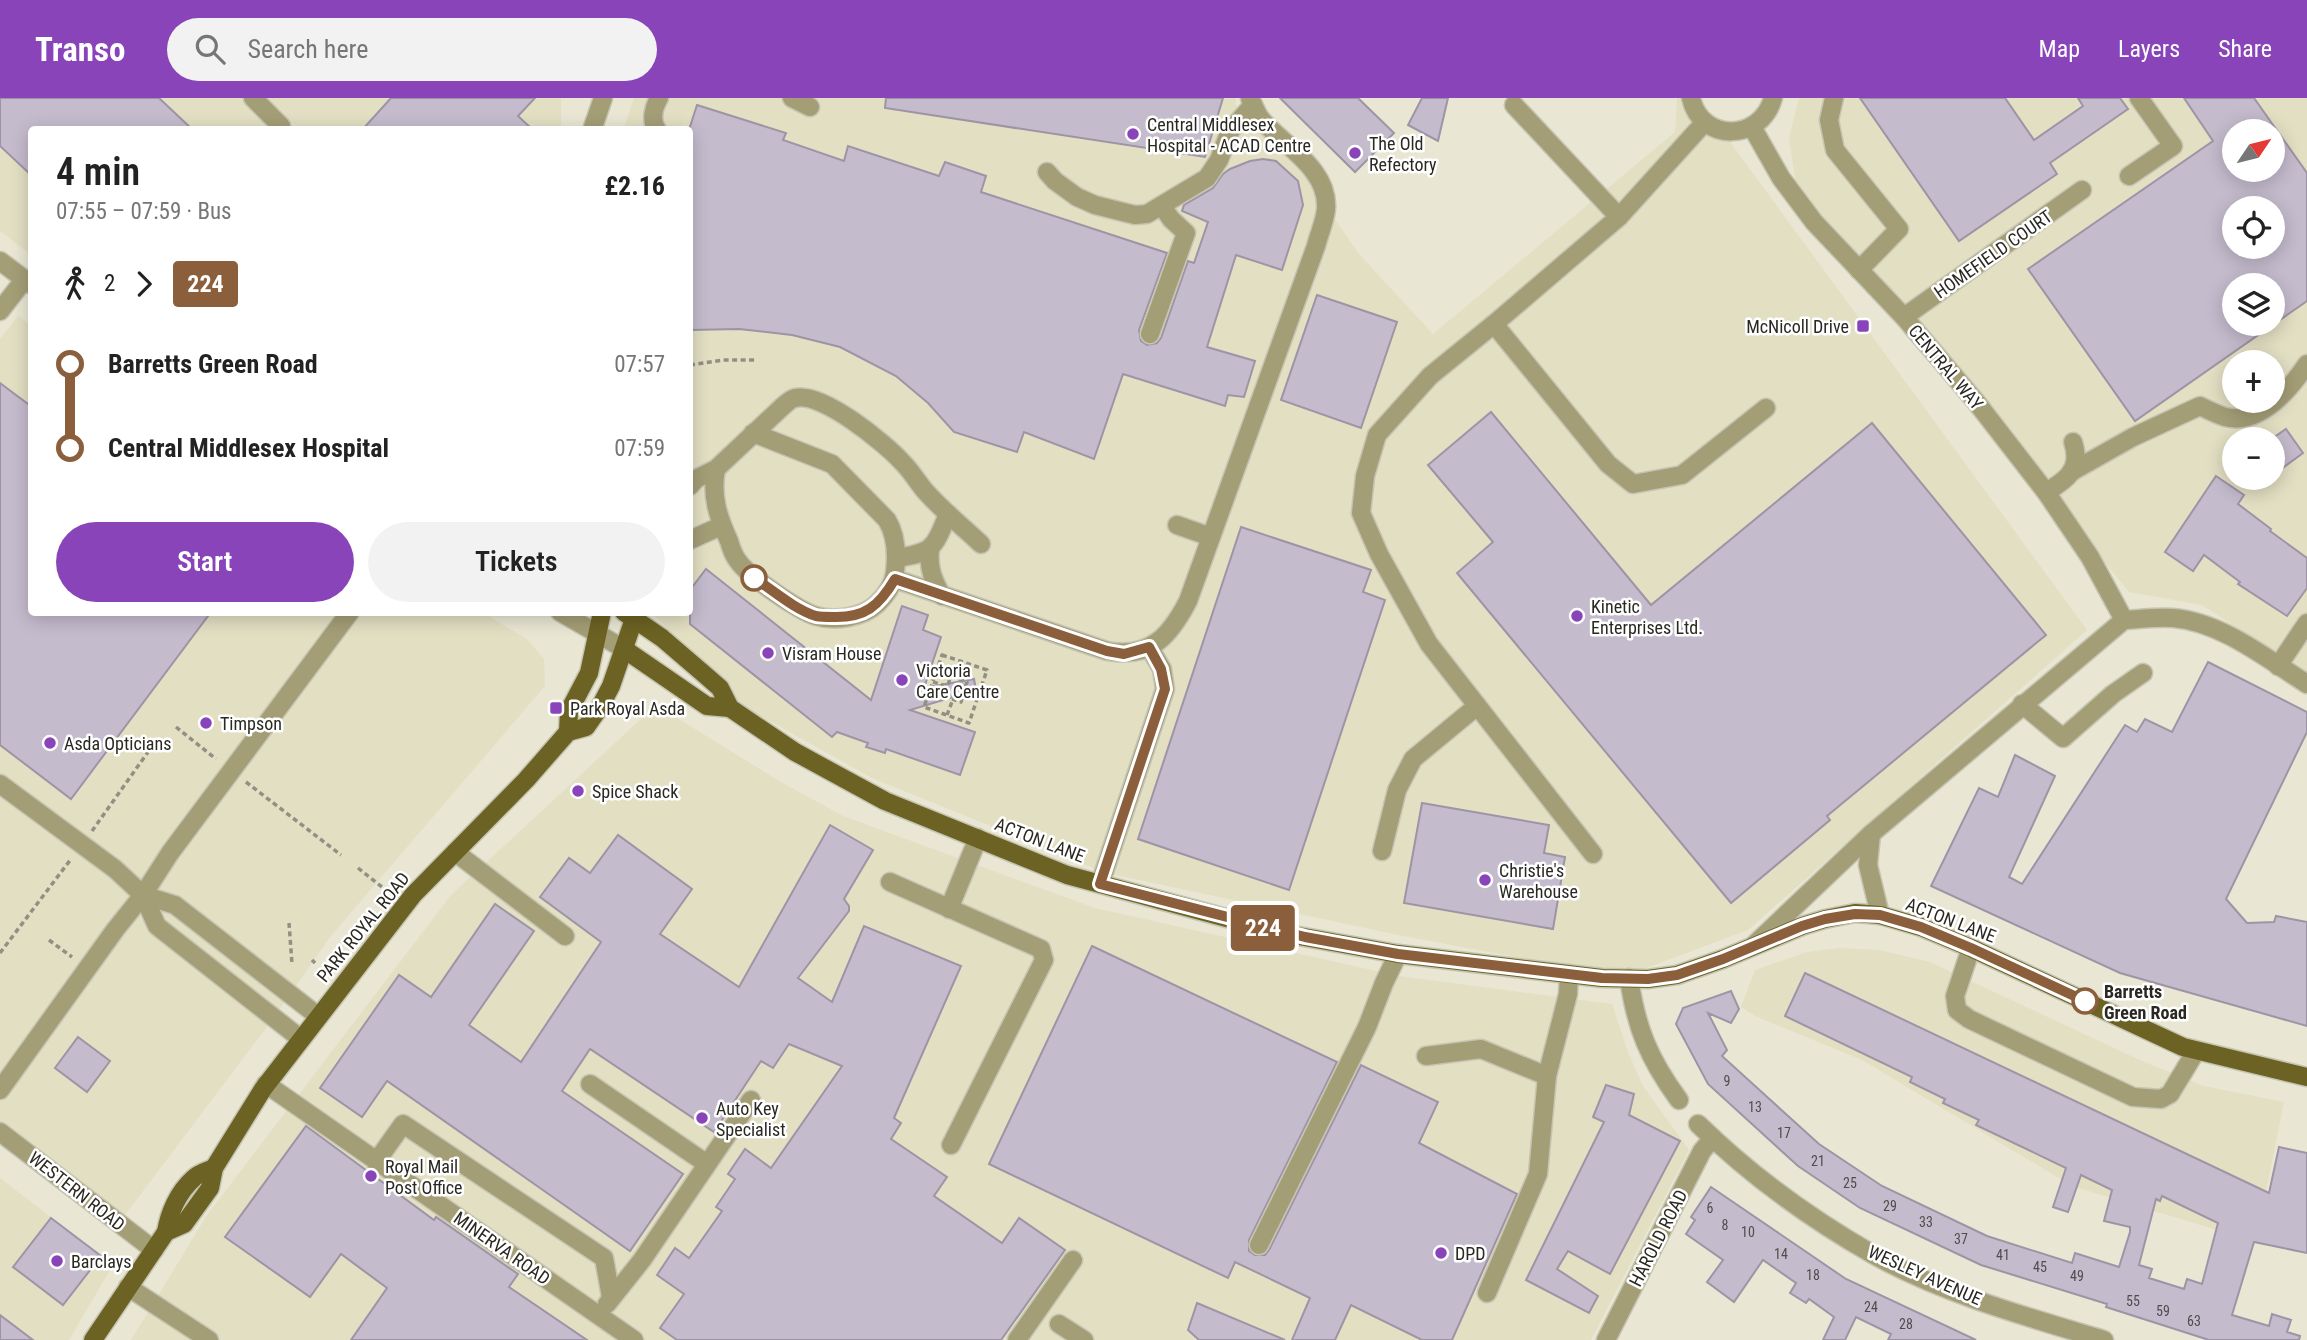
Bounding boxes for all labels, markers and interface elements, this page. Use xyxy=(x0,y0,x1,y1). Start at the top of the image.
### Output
search box xyxy=(167,18,657,81)
text: Transo xyxy=(35,30,125,69)
icon: search xyxy=(191,30,229,68)
text: Search here xyxy=(247,34,368,64)
text: Map xyxy=(2039,35,2080,63)
text: Layers xyxy=(2118,35,2180,63)
text: Share xyxy=(2218,35,2272,63)
place label: Central Middlesex Hospital - ACAD Centre xyxy=(1147,114,1311,156)
north arrow xyxy=(2222,119,2286,182)
map controls xyxy=(2222,119,2285,490)
marker: Central Middlesex Hospital - ACAD Centre xyxy=(1125,126,1141,142)
place label: The Old Refectory xyxy=(1369,133,1437,175)
marker: The Old Refectory xyxy=(1347,145,1363,161)
text: 4 min xyxy=(56,150,140,194)
text: £2.16 xyxy=(604,171,665,201)
button: locate xyxy=(2222,196,2285,259)
text: 07:55 – 07:59 · Bus xyxy=(56,198,232,225)
street label: HOMEFIELD COURT xyxy=(1930,206,2056,302)
icon: walk xyxy=(56,265,94,303)
icon: forward xyxy=(125,265,163,303)
text: 2 xyxy=(104,270,115,297)
text: 224 xyxy=(187,270,224,298)
button: layers xyxy=(2222,273,2285,336)
place label: McNicoll Drive xyxy=(1746,316,1849,337)
marker: McNicoll Drive xyxy=(1855,318,1871,334)
street label: CENTRAL WAY xyxy=(1904,320,1988,414)
text: Barretts Green Road xyxy=(108,349,318,379)
button: + xyxy=(2222,350,2285,413)
text: 07:57 xyxy=(614,351,665,378)
button: − xyxy=(2222,427,2285,490)
text: Central Middlesex Hospital xyxy=(108,433,389,463)
text: 07:59 xyxy=(614,435,665,462)
button: Start xyxy=(56,522,354,602)
button: Tickets xyxy=(368,522,665,602)
unlabelled marker xyxy=(741,565,767,591)
place label: Kinetic Enterprises Ltd. xyxy=(1591,596,1703,638)
marker: Kinetic Enterprises Ltd. xyxy=(1569,608,1585,624)
place label: Visram House xyxy=(782,643,881,664)
marker: Visram House xyxy=(760,645,776,661)
place label: Victoria Care Centre xyxy=(916,660,999,702)
marker: Victoria Care Centre xyxy=(894,672,910,688)
place label: Park Royal Asda xyxy=(570,698,685,719)
marker: Park Royal Asda xyxy=(548,700,564,716)
place label: Timpson xyxy=(220,713,282,734)
marker: Timpson xyxy=(198,715,214,731)
place label: Asda Opticians xyxy=(64,733,171,754)
marker: Asda Opticians xyxy=(42,735,58,751)
place label: Spice Shack xyxy=(592,781,678,802)
marker: Spice Shack xyxy=(570,783,586,799)
street label: ACTON LANE xyxy=(992,813,1088,867)
place label: Christie's Warehouse xyxy=(1499,860,1578,902)
street label: PARK ROYAL ROAD xyxy=(312,868,414,986)
marker: Christie's Warehouse xyxy=(1477,872,1493,888)
street label: ACTON LANE xyxy=(1903,893,1999,947)
line badge: 224 xyxy=(1223,905,1303,951)
text: 224 xyxy=(1245,914,1281,942)
place label: Barretts Green Road xyxy=(2104,981,2187,1023)
marker: Barretts Green Road xyxy=(2072,988,2098,1014)
house number: 9 xyxy=(1724,1073,1730,1089)
place label: Auto Key Specialist xyxy=(716,1098,786,1140)
house number: 13 xyxy=(1748,1099,1762,1115)
marker: Auto Key Specialist xyxy=(694,1110,710,1126)
house number: 17 xyxy=(1777,1125,1791,1141)
street label: WESTERN ROAD xyxy=(25,1147,129,1235)
house number: 21 xyxy=(1811,1153,1825,1169)
place label: Royal Mail Post Office xyxy=(385,1156,463,1198)
marker: Royal Mail Post Office xyxy=(363,1168,379,1184)
house number: 25 xyxy=(1843,1175,1857,1191)
street label: HAROLD ROAD xyxy=(1625,1186,1691,1290)
house number: 29 xyxy=(1883,1198,1897,1214)
house number: 6 xyxy=(1707,1200,1714,1216)
street label: MINERVA ROAD xyxy=(450,1207,554,1289)
house number: 33 xyxy=(1919,1214,1933,1230)
house number: 8 xyxy=(1722,1217,1729,1233)
house number: 10 xyxy=(1741,1224,1755,1240)
house number: 37 xyxy=(1954,1231,1968,1247)
street label: WESLEY AVENUE xyxy=(1865,1241,1985,1309)
place label: DPD xyxy=(1455,1243,1486,1264)
marker: DPD xyxy=(1433,1245,1449,1261)
house number: 14 xyxy=(1774,1246,1788,1262)
house number: 41 xyxy=(1996,1247,2010,1263)
place label: Barclays xyxy=(71,1251,131,1272)
marker: Barclays xyxy=(49,1253,65,1269)
house number: 45 xyxy=(2033,1259,2047,1275)
house number: 18 xyxy=(1806,1267,1820,1283)
house number: 49 xyxy=(2070,1268,2084,1284)
house number: 55 xyxy=(2126,1293,2140,1309)
house number: 24 xyxy=(1864,1299,1878,1315)
house number: 59 xyxy=(2156,1303,2170,1319)
house number: 63 xyxy=(2187,1313,2201,1329)
house number: 28 xyxy=(1899,1316,1913,1332)

